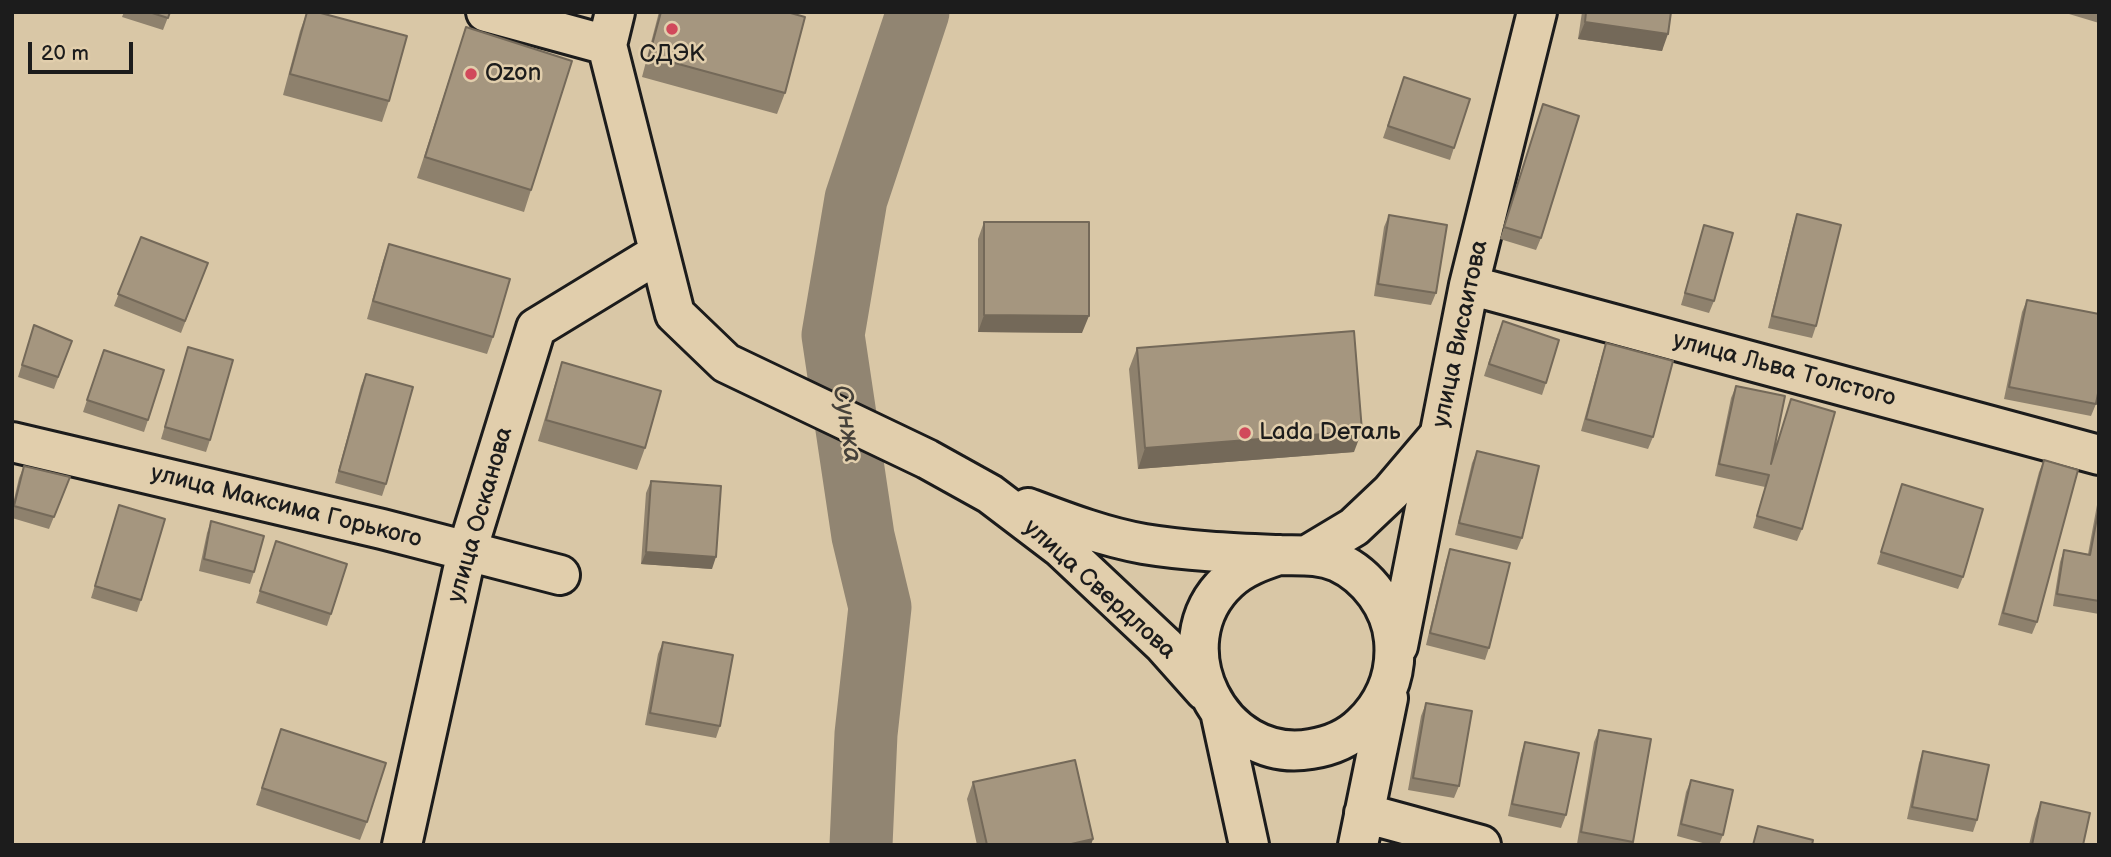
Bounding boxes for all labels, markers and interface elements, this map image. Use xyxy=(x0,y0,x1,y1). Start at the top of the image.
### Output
marker: СДЭК xyxy=(664,21,680,37)
scale bar xyxy=(32,28,136,72)
text: 20 m xyxy=(41,41,89,66)
place label: СДЭК xyxy=(640,41,704,69)
place label: Ozon xyxy=(485,60,541,88)
marker: Ozon xyxy=(463,66,479,82)
street label: улица Висаитова xyxy=(1427,238,1495,430)
street label: улица Льва Толстого xyxy=(1669,326,1899,414)
water label: Сунжа xyxy=(825,383,867,465)
place label: Lada Dеталь xyxy=(1259,419,1401,447)
street label: улица Осканова xyxy=(442,424,520,606)
marker: Lada Dеталь xyxy=(1237,425,1253,441)
street label: улица Максима Горького xyxy=(147,459,425,555)
street label: улица Свердлова xyxy=(1017,514,1181,666)

